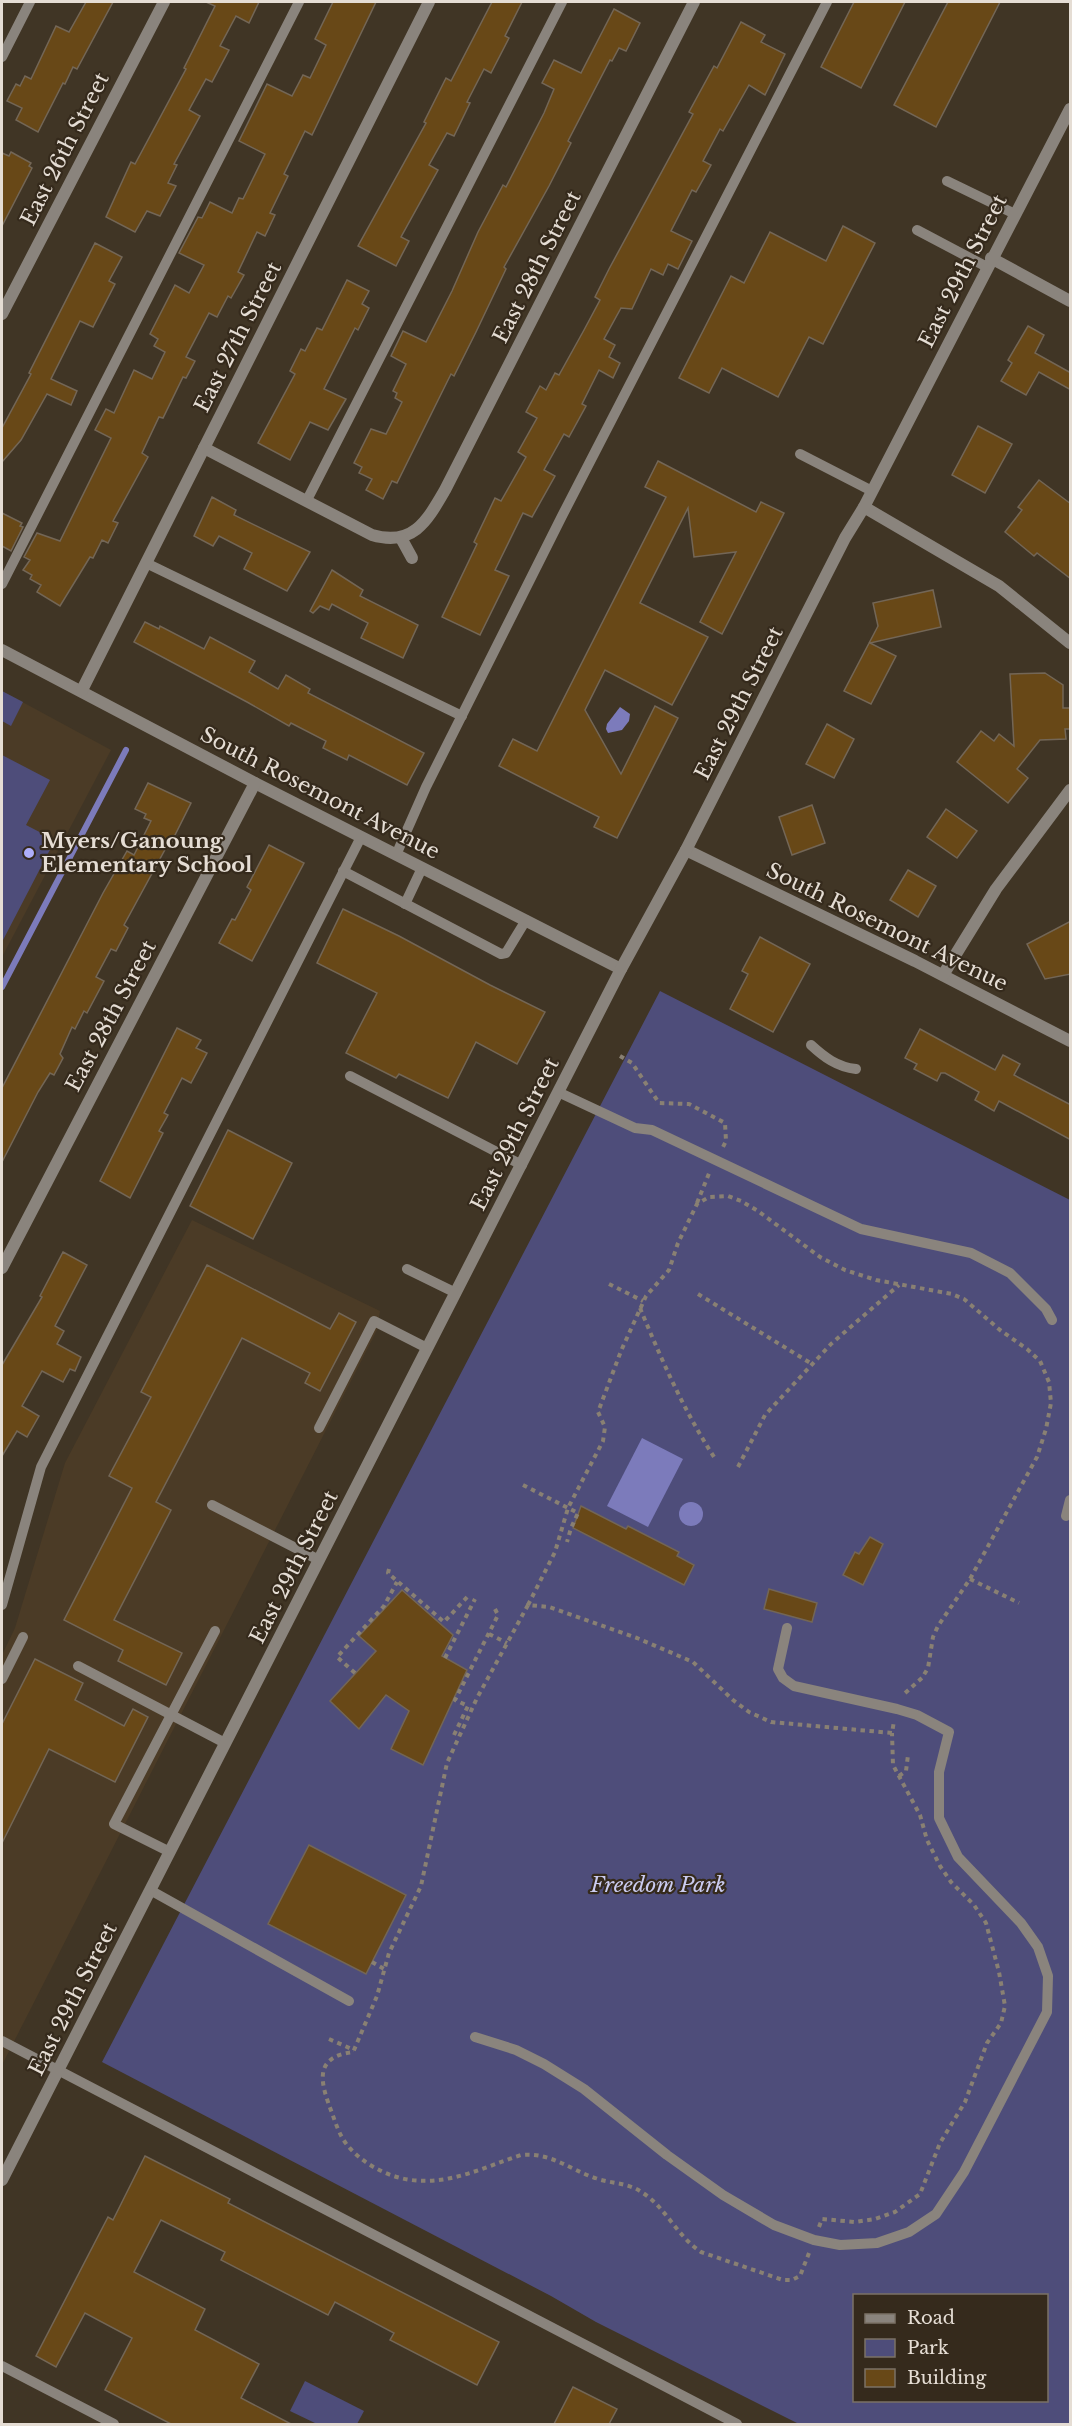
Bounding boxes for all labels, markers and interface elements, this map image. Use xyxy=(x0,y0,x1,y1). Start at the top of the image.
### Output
street label: East 26th Street xyxy=(15,68,115,230)
street label: East 28th Street xyxy=(487,186,587,348)
street label: East 29th Street xyxy=(913,190,1013,352)
street label: East 27th Street xyxy=(189,257,287,417)
street label: East 29th Street xyxy=(689,622,789,784)
street label: South Rosemont Avenue xyxy=(196,721,444,865)
place label: Myers/Ganoung Elementary School xyxy=(41,828,253,878)
marker: Myers/Ganoung Elementary School xyxy=(22,846,36,860)
street label: South Rosemont Avenue xyxy=(762,857,1012,997)
street label: East 28th Street xyxy=(60,936,162,1096)
street label: East 29th Street xyxy=(465,1053,565,1215)
street label: East 29th Street xyxy=(244,1486,344,1648)
park label: Freedom Park xyxy=(589,1872,726,1898)
street label: East 29th Street xyxy=(23,1918,123,2080)
legend xyxy=(853,2294,1048,2402)
text: Road xyxy=(907,2307,955,2329)
text: Park xyxy=(907,2337,949,2359)
text: Building xyxy=(907,2367,986,2389)

